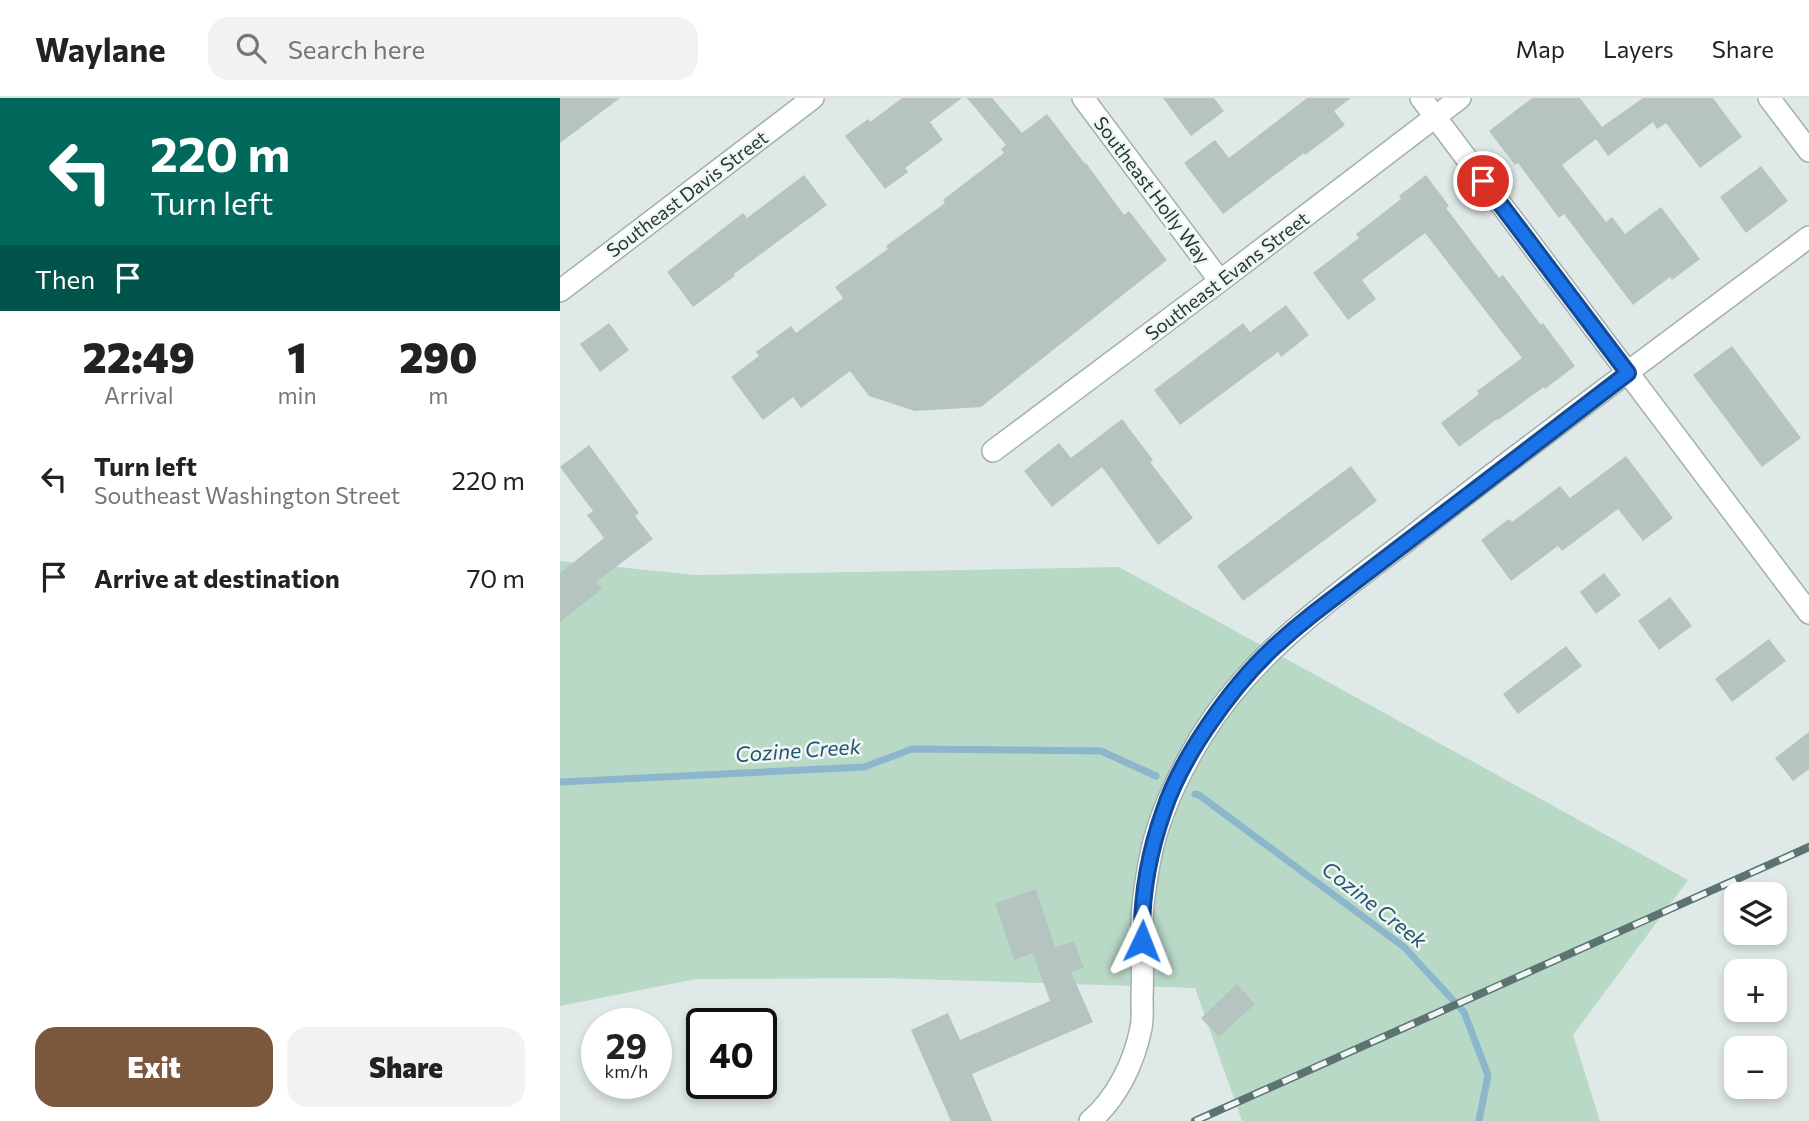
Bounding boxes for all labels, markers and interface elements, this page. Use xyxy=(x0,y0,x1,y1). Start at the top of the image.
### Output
search box xyxy=(208,17,698,80)
text: Waylane xyxy=(35,28,166,69)
icon: search xyxy=(232,29,270,67)
text: Search here xyxy=(288,33,425,64)
text: Map xyxy=(1516,34,1565,63)
text: Layers xyxy=(1603,34,1674,63)
text: Share xyxy=(1712,34,1774,63)
street label: Southeast Holly Way xyxy=(1090,112,1215,268)
text: 220 m xyxy=(150,122,290,182)
street label: Southeast Davis Street xyxy=(601,125,772,262)
icon: left xyxy=(35,126,126,217)
pin xyxy=(1453,151,1513,211)
icon: arrive xyxy=(1464,162,1502,200)
text: Turn left xyxy=(150,182,274,222)
street label: Southeast Evans Street xyxy=(1140,206,1313,345)
icon: arrive xyxy=(109,259,147,297)
text: Then xyxy=(35,263,95,294)
text: 22:49 xyxy=(83,330,195,382)
text: 1 xyxy=(287,330,307,382)
text: 290 xyxy=(399,330,477,382)
text: Arrival xyxy=(104,381,174,409)
text: min xyxy=(278,381,317,409)
text: m xyxy=(428,381,448,409)
text: Turn left xyxy=(94,450,197,481)
icon: left xyxy=(35,460,73,498)
text: 220 m xyxy=(452,464,525,495)
text: Southeast Washington Street xyxy=(94,481,400,509)
icon: arrive xyxy=(35,558,73,596)
text: Arrive at destination xyxy=(94,562,340,593)
text: 70 m xyxy=(467,562,525,593)
water label: Cozine Creek xyxy=(734,733,862,766)
water label: Cozine Creek xyxy=(1318,855,1433,953)
map controls xyxy=(1724,882,1787,1099)
button: layers xyxy=(1724,882,1787,945)
position arrow xyxy=(1105,904,1179,978)
button: + xyxy=(1724,959,1787,1022)
speed limit sign: 40 xyxy=(686,1008,777,1099)
text: 29 xyxy=(606,1023,647,1066)
button: Exit xyxy=(35,1027,273,1107)
button: Share xyxy=(287,1027,525,1107)
button: − xyxy=(1724,1036,1787,1099)
text: km/h xyxy=(605,1060,648,1082)

